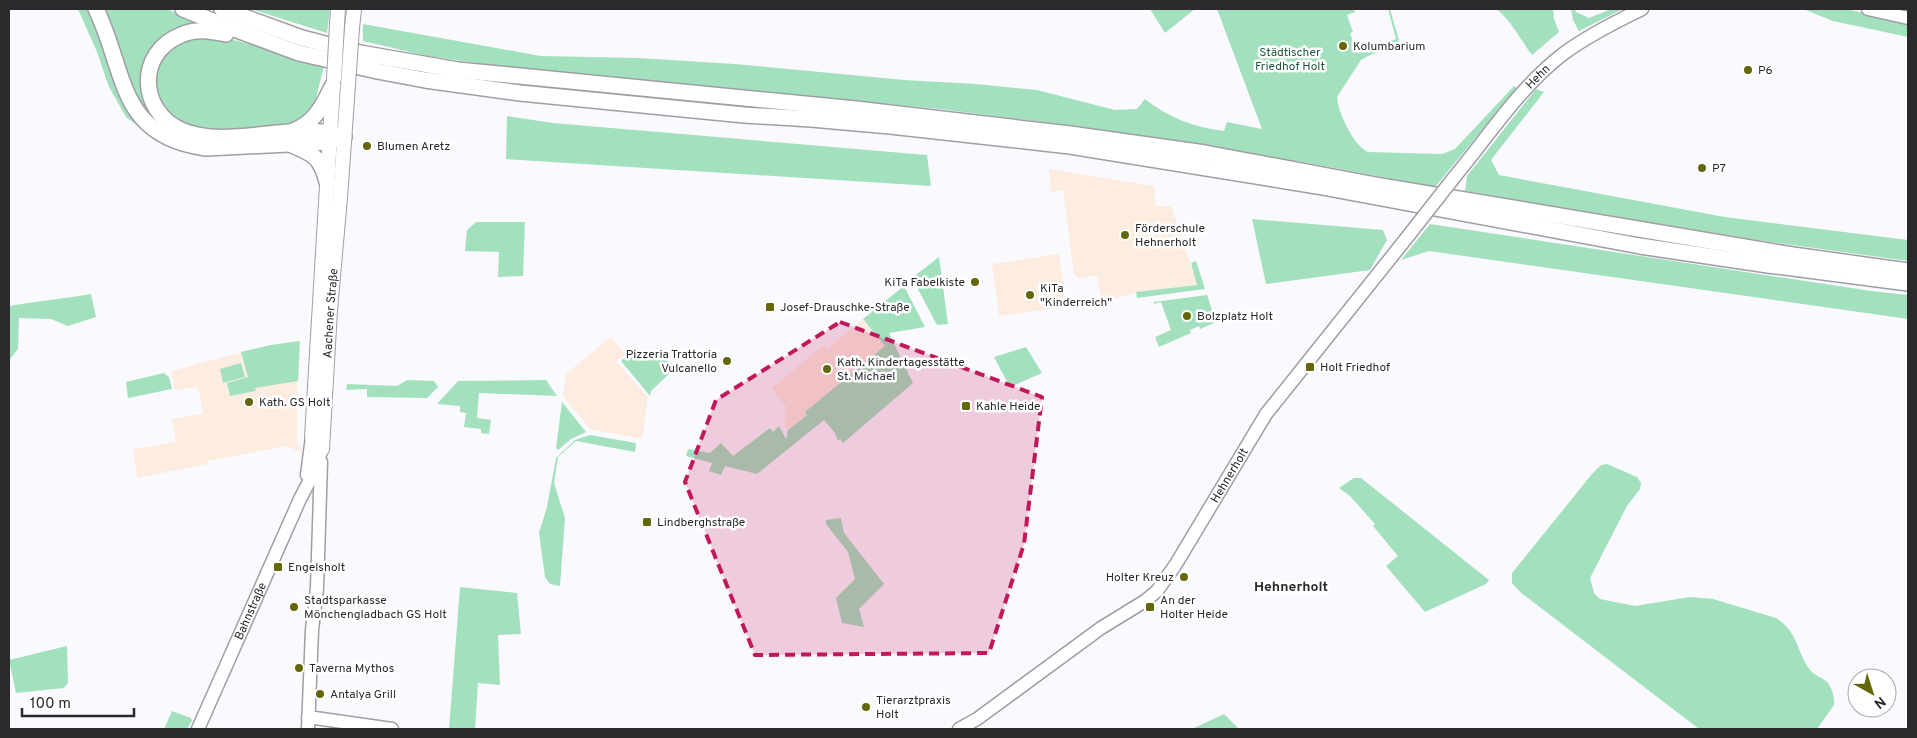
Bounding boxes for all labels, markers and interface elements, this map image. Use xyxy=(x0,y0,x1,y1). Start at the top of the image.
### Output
place label: Kolumbarium xyxy=(1353,39,1426,55)
marker: Kolumbarium xyxy=(1337,40,1349,52)
park label: Städtischer Friedhof Holt xyxy=(1255,45,1325,75)
street label: Hehn xyxy=(1523,61,1554,93)
place label: P6 xyxy=(1758,63,1773,79)
marker: P6 xyxy=(1742,64,1754,76)
place label: Blumen Aretz xyxy=(377,139,450,155)
marker: Blumen Aretz xyxy=(361,140,373,152)
place label: P7 xyxy=(1712,161,1726,177)
marker: P7 xyxy=(1696,162,1708,174)
place label: Förderschule Hehnerholt xyxy=(1135,221,1205,251)
marker: Förderschule Hehnerholt xyxy=(1119,229,1131,241)
street label: Aachener Straße xyxy=(320,268,343,359)
place label: KiTa Fabelkiste xyxy=(884,275,965,291)
marker: KiTa Fabelkiste xyxy=(969,276,981,288)
place label: KiTa "Kinderreich" xyxy=(1040,281,1112,311)
marker: KiTa "Kinderreich" xyxy=(1024,289,1036,301)
place label: Josef-Drauschke-Straße xyxy=(780,300,910,316)
marker: Josef-Drauschke-Straße xyxy=(764,301,776,313)
place label: Bolzplatz Holt xyxy=(1197,309,1273,325)
marker: Bolzplatz Holt xyxy=(1181,310,1193,322)
place label: Pizzeria Trattoria Vulcanello xyxy=(626,347,717,377)
marker: Pizzeria Trattoria Vulcanello xyxy=(721,355,733,367)
place label: Kath. Kindertagesstätte St. Michael xyxy=(837,355,965,385)
place label: Holt Friedhof xyxy=(1320,360,1390,376)
marker: Holt Friedhof xyxy=(1304,361,1316,373)
marker: Kath. Kindertagesstätte St. Michael xyxy=(821,363,833,375)
place label: Kath. GS Holt xyxy=(259,395,330,411)
marker: Kath. GS Holt xyxy=(243,396,255,408)
place label: Kahle Heide xyxy=(976,399,1040,415)
marker: Kahle Heide xyxy=(960,400,972,412)
street label: Hehnerholt xyxy=(1207,446,1253,506)
place label: Lindberghstraße xyxy=(657,515,745,531)
marker: Lindberghstraße xyxy=(641,516,653,528)
place label: Engelsholt xyxy=(288,560,345,576)
marker: Engelsholt xyxy=(272,561,284,573)
place label: Holter Kreuz xyxy=(1106,570,1174,586)
marker: Holter Kreuz xyxy=(1178,571,1190,583)
district label: Hehnerholt xyxy=(1254,579,1328,596)
street label: Bahnstraße xyxy=(231,580,271,643)
place label: Stadtsparkasse Mönchengladbach GS Holt xyxy=(304,593,447,623)
place label: An der Holter Heide xyxy=(1160,593,1228,623)
marker: Stadtsparkasse Mönchengladbach GS Holt xyxy=(288,601,300,613)
marker: An der Holter Heide xyxy=(1144,601,1156,613)
place label: Taverna Mythos xyxy=(309,661,394,677)
marker: Taverna Mythos xyxy=(293,662,305,674)
north arrow xyxy=(1847,668,1897,718)
scale bar xyxy=(22,686,135,718)
place label: Antalya Grill xyxy=(330,687,396,703)
marker: Antalya Grill xyxy=(314,688,326,700)
text: N xyxy=(1870,692,1888,712)
place label: Tierarztpraxis Holt xyxy=(876,693,951,723)
text: 100 m xyxy=(30,695,71,714)
marker: Tierarztpraxis Holt xyxy=(860,701,872,713)

